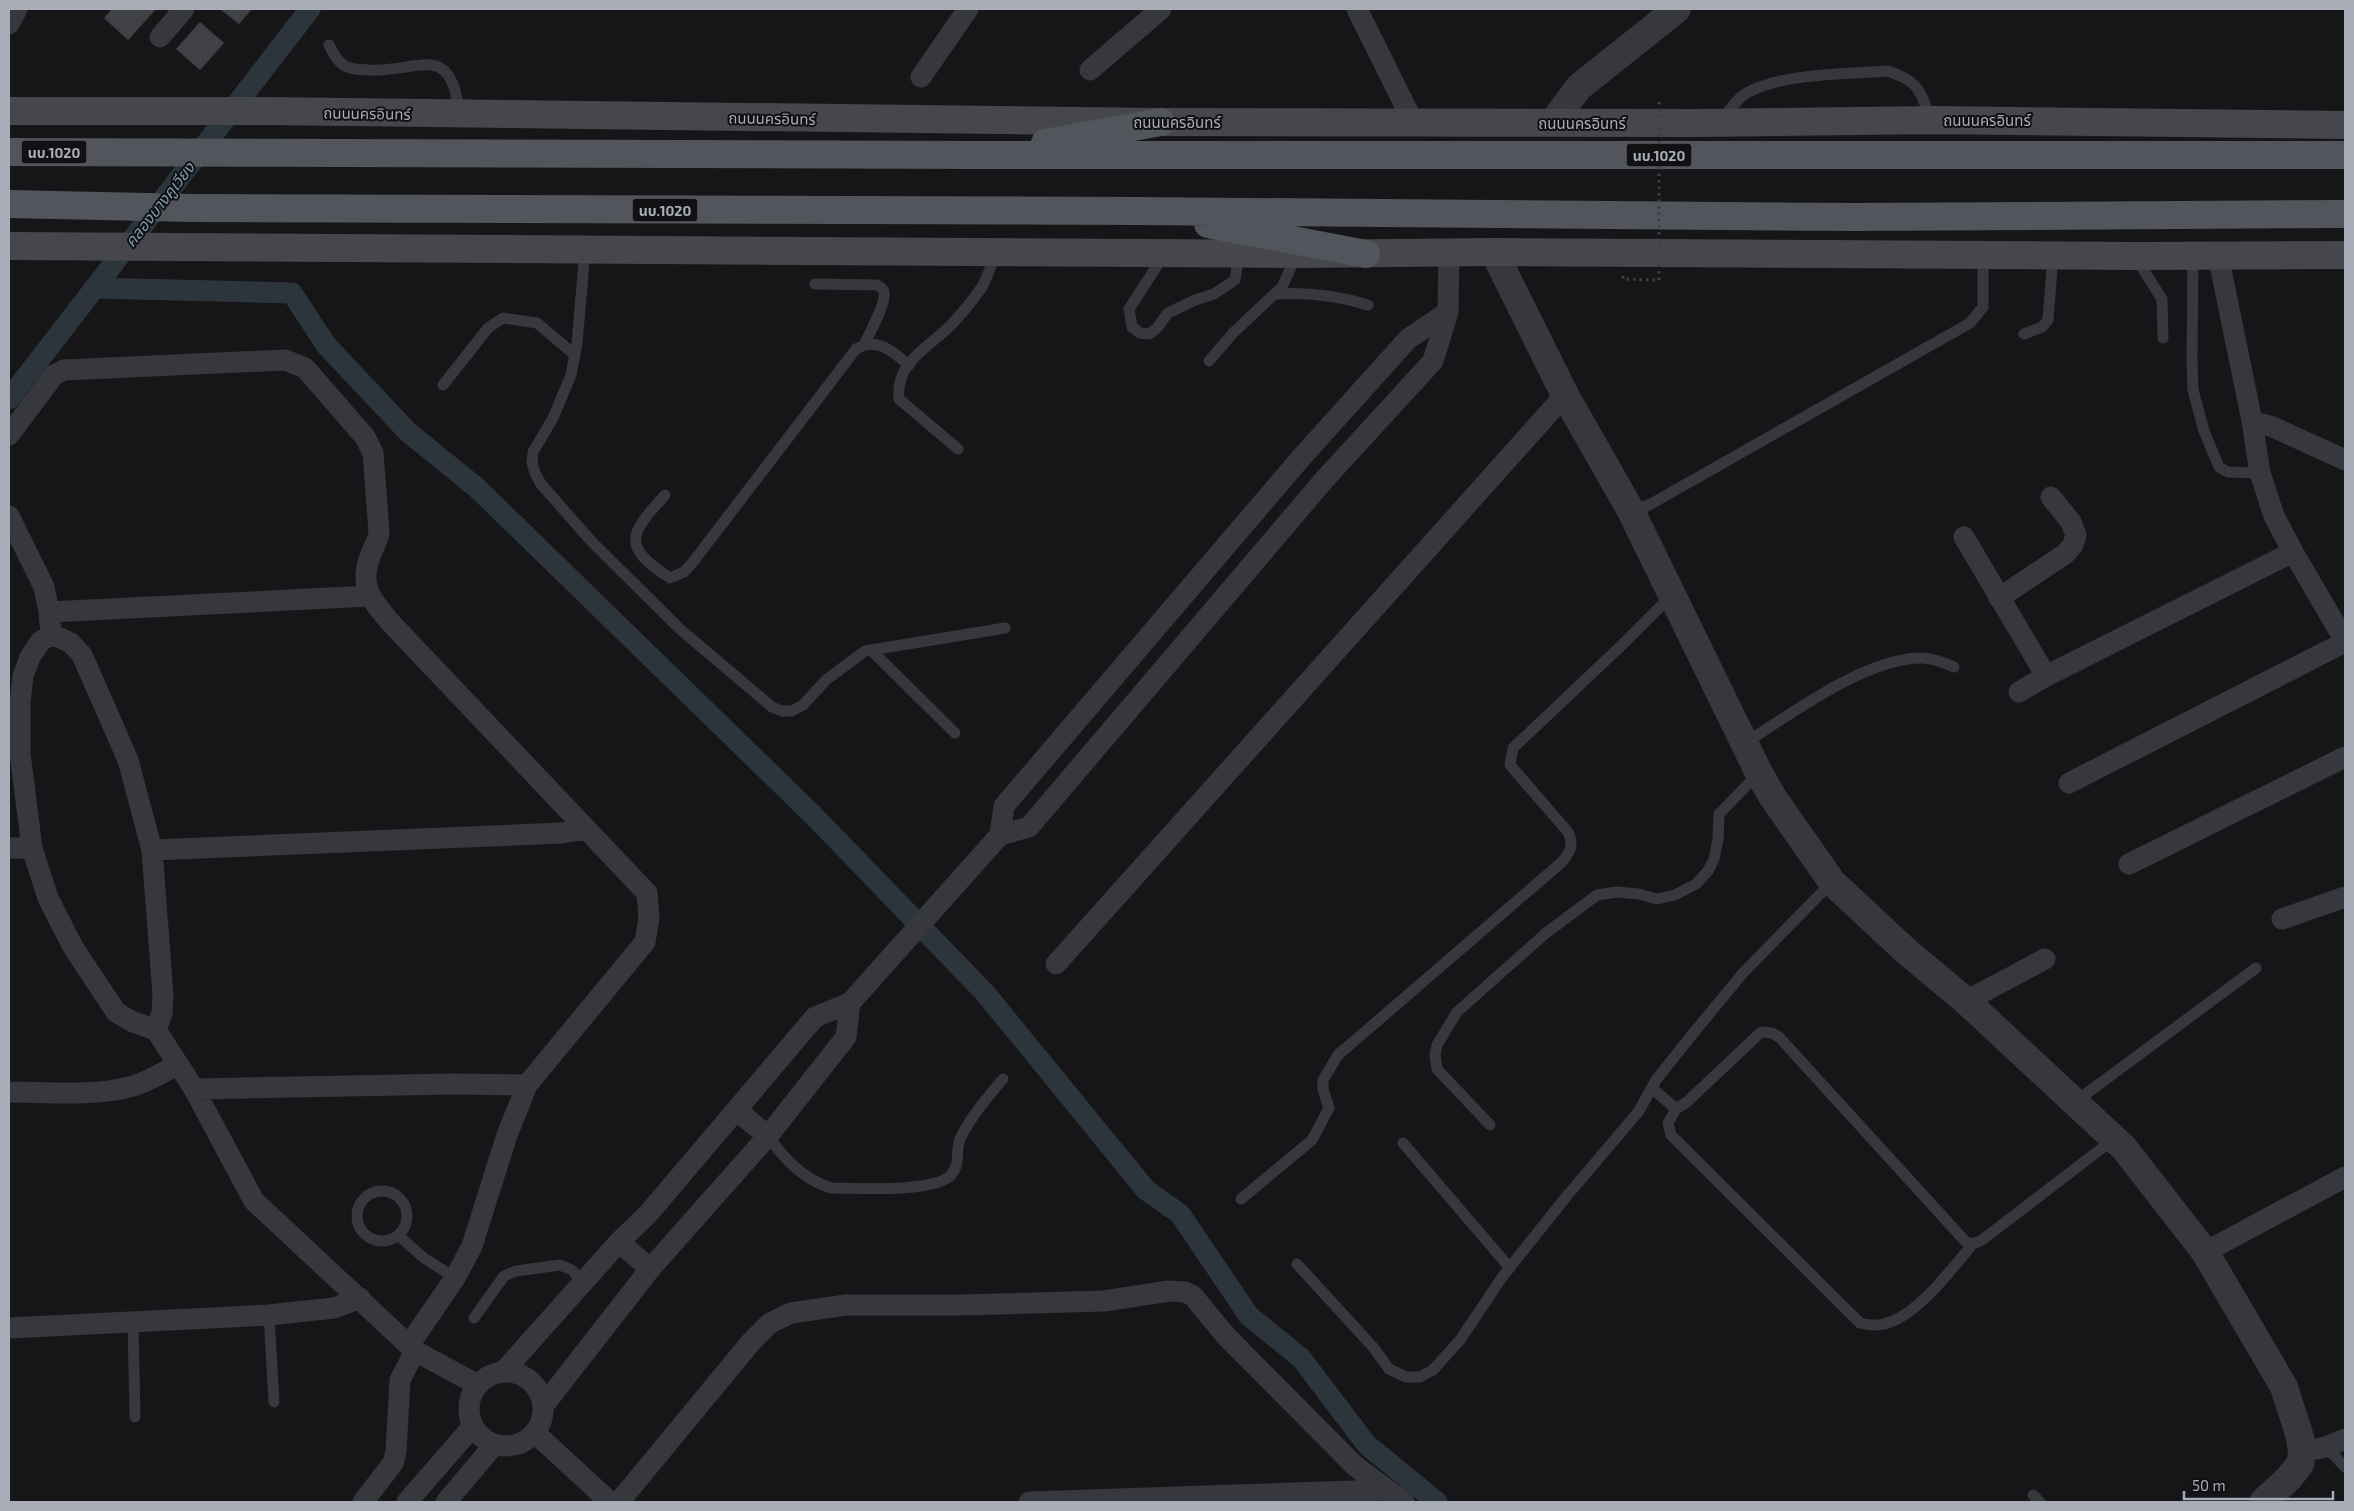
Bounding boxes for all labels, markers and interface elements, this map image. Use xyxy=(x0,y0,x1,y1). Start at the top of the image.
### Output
street label: ถนนนครอินทร์ xyxy=(323,103,412,123)
street label: ถนนนครอินทร์ xyxy=(728,108,817,128)
street label: ถนนนครอินทร์ xyxy=(1943,111,2031,129)
street label: ถนนนครอินทร์ xyxy=(1133,113,1221,131)
street label: ถนนนครอินทร์ xyxy=(1538,114,1626,132)
road number: นบ.1020 xyxy=(22,140,86,163)
road number: นบ.1020 xyxy=(1626,144,1692,166)
water label: คลองบางคูเวียง xyxy=(120,157,200,251)
road number: นบ.1020 xyxy=(632,198,698,222)
scale bar xyxy=(2184,1468,2333,1500)
text: 50 m xyxy=(2192,1476,2226,1494)

